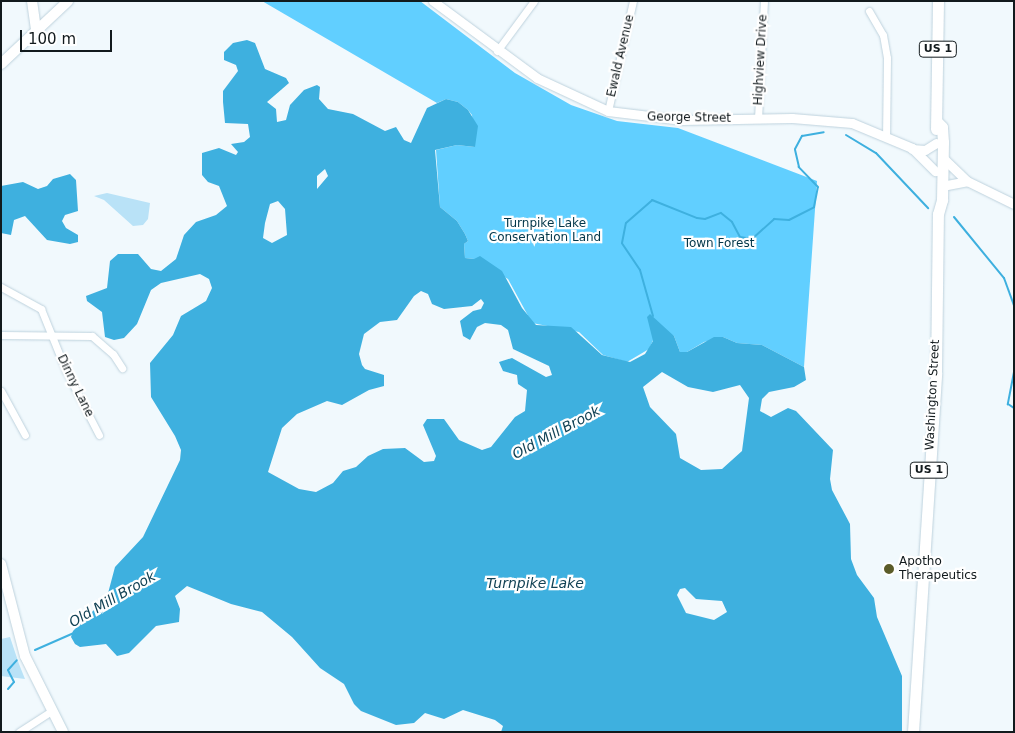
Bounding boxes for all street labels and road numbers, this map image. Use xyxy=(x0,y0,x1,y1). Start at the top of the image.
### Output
street label: Ewald Avenue xyxy=(605,13,637,99)
street label: Highview Drive xyxy=(751,14,771,106)
road number: US 1 xyxy=(918,41,958,58)
street label: George Street xyxy=(647,110,731,126)
street label: Washington Street xyxy=(923,339,943,451)
street label: Dinny Lane xyxy=(54,352,96,420)
road number: US 1 xyxy=(909,462,949,478)

